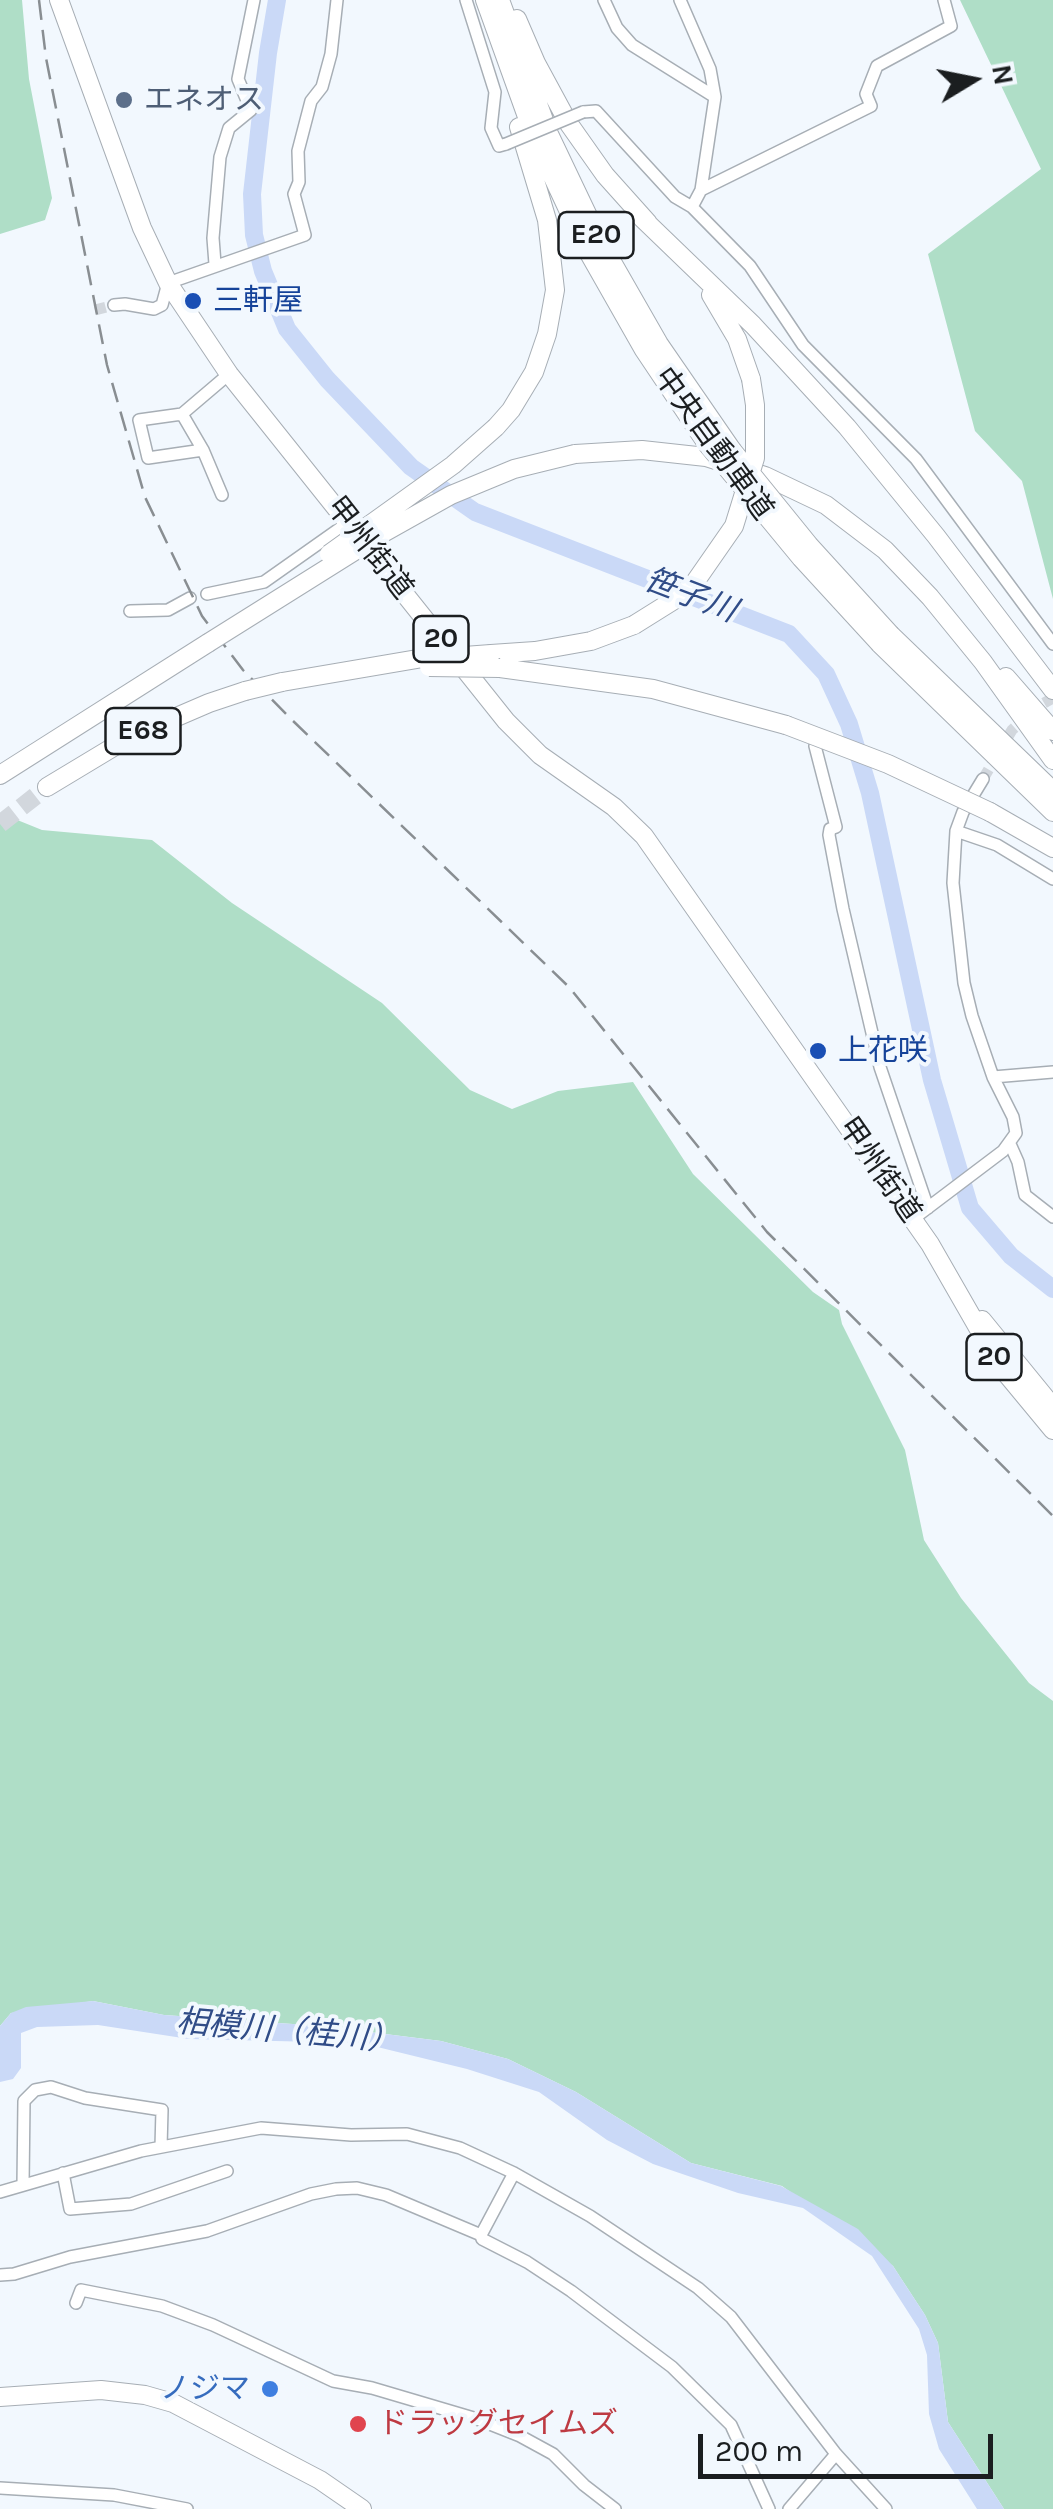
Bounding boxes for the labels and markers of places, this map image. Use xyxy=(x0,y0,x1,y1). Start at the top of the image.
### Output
place label: エネオス xyxy=(144,82,264,118)
marker: エネオス xyxy=(113,89,135,111)
place label: 三軒屋 xyxy=(213,283,303,319)
marker: 三軒屋 xyxy=(182,290,204,312)
place label: 上花咲 xyxy=(838,1033,928,1069)
marker: 上花咲 xyxy=(807,1040,829,1062)
place label: ノジマ xyxy=(160,2371,250,2407)
marker: ノジマ xyxy=(259,2378,281,2400)
place label: ドラッグセイムズ xyxy=(378,2406,618,2442)
marker: ドラッグセイムズ xyxy=(347,2413,369,2435)

